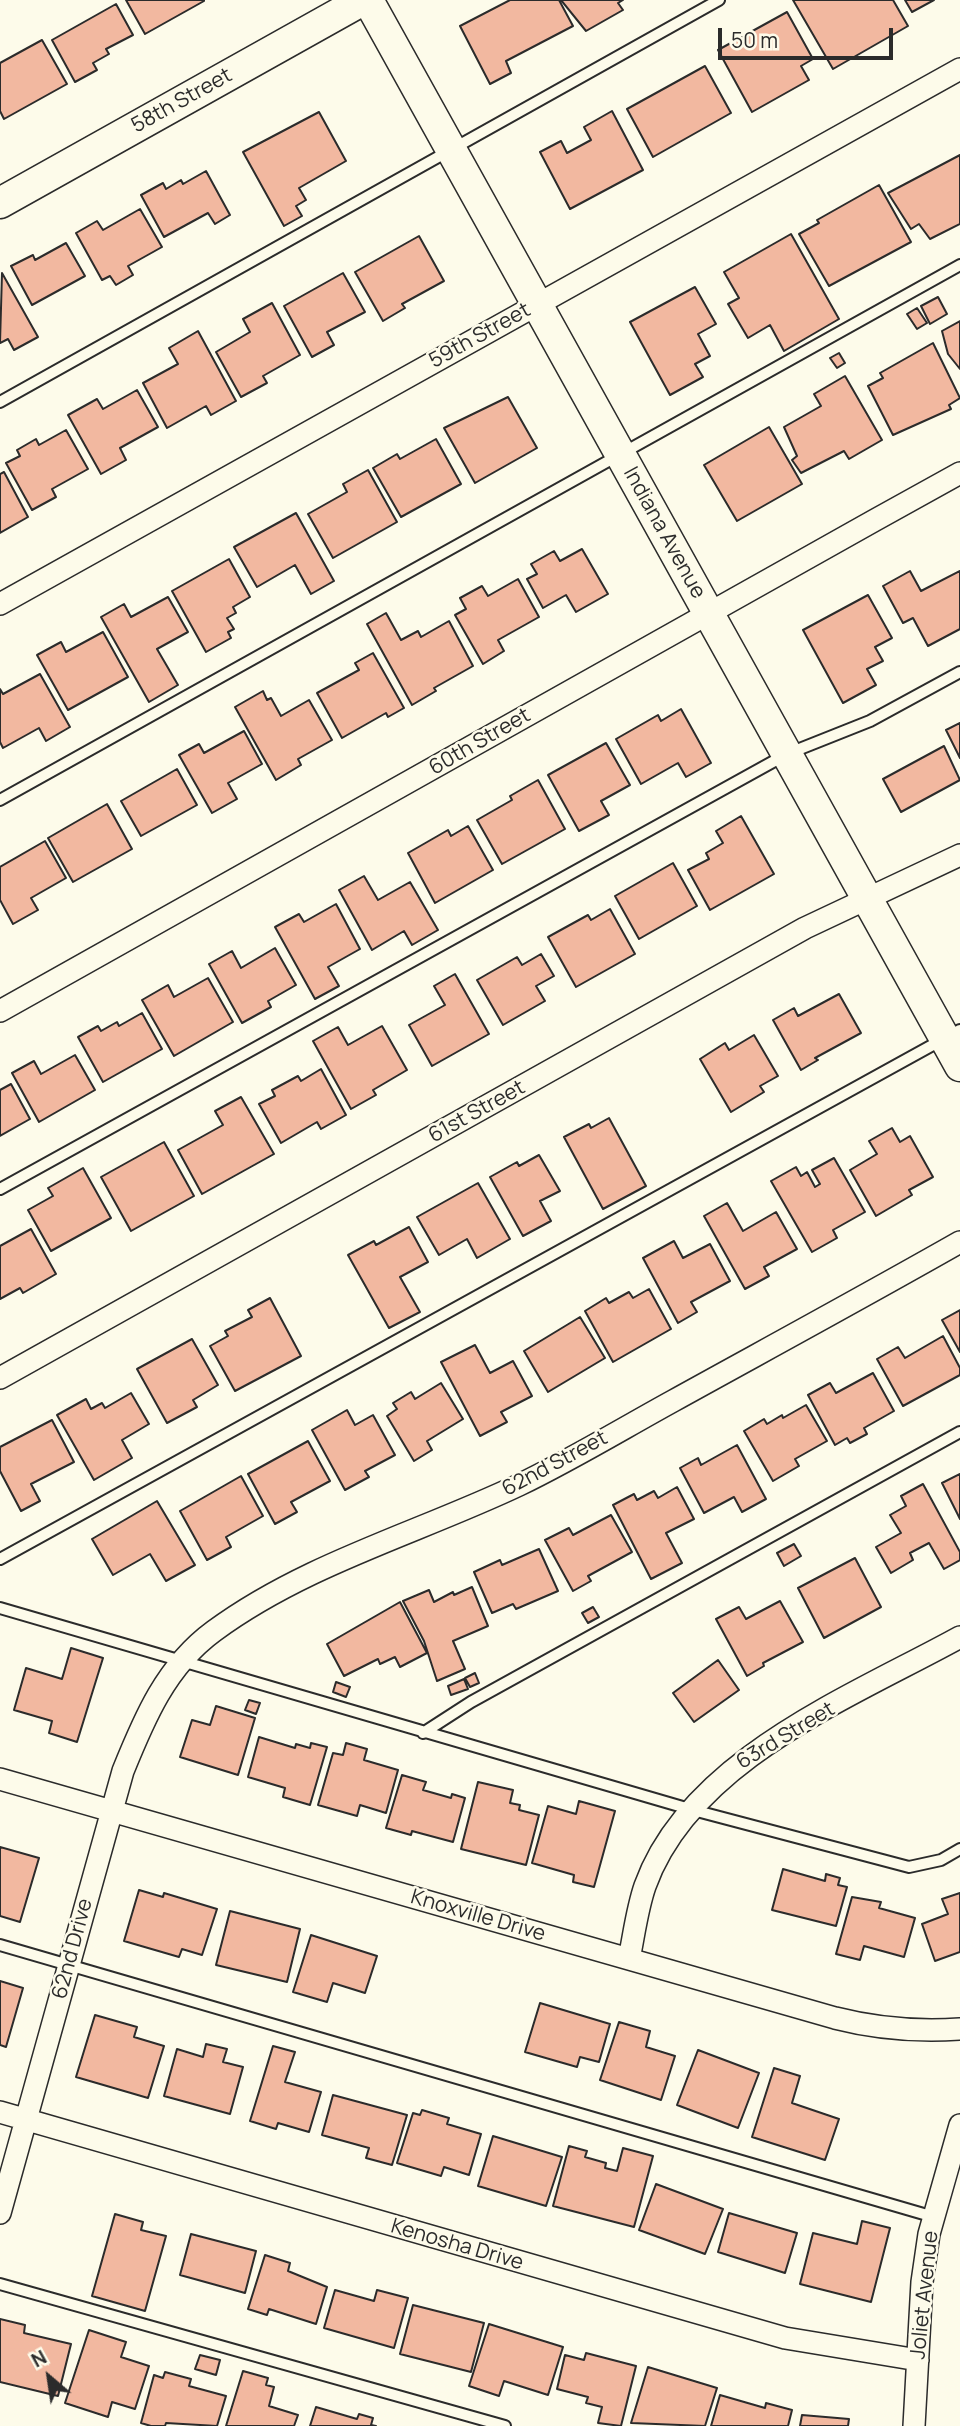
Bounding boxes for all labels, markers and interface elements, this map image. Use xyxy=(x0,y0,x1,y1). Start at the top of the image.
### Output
scale bar xyxy=(722,14,897,58)
text: 50 m xyxy=(731,26,778,54)
street label: 58th Street xyxy=(127,63,237,139)
street label: 59th Street xyxy=(425,298,535,374)
street label: Indiana Avenue xyxy=(617,463,711,603)
street label: 60th Street xyxy=(425,703,535,781)
street label: 61st Street xyxy=(424,1075,530,1149)
street label: 62nd Street xyxy=(498,1426,612,1502)
street label: 63rd Street xyxy=(732,1697,840,1775)
street label: Knoxville Drive xyxy=(408,1885,548,1947)
street label: 62nd Drive xyxy=(47,1896,99,2002)
street label: Kenosha Drive xyxy=(388,2214,526,2276)
street label: Joliet Avenue xyxy=(906,2230,944,2360)
north arrow xyxy=(14,2342,84,2412)
text: N xyxy=(27,2344,51,2373)

